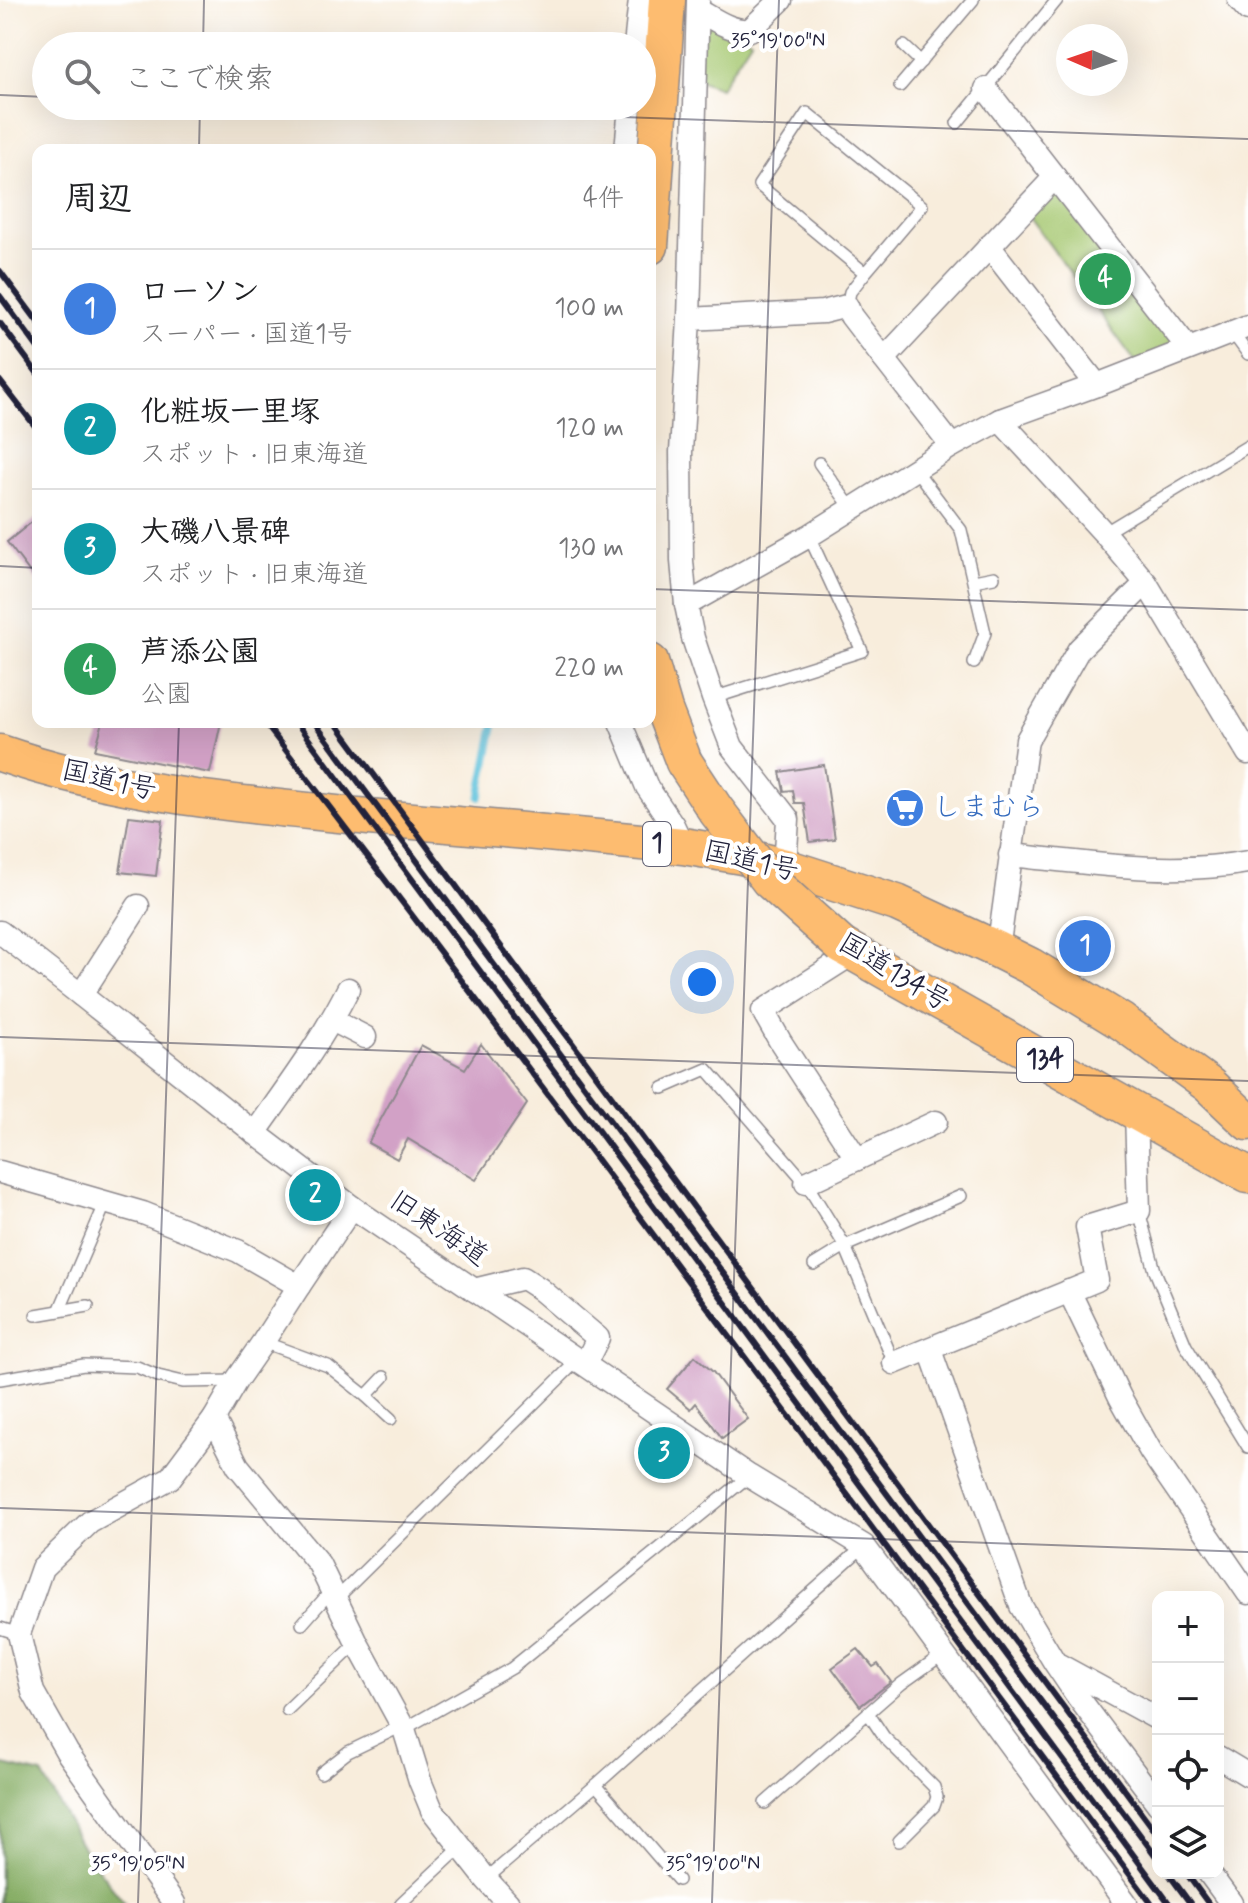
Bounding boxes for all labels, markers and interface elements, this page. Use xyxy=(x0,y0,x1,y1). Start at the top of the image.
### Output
north arrow xyxy=(1056,24,1128,96)
text: 35°19'00"N xyxy=(731,28,825,55)
search box xyxy=(32,32,656,120)
icon: search xyxy=(60,54,104,98)
text: ここで検索 xyxy=(124,60,274,99)
text: 周辺 xyxy=(64,177,132,222)
text: 4件 xyxy=(583,182,624,216)
pin: 4 xyxy=(1079,249,1131,309)
text: ローソン xyxy=(140,273,260,312)
text: 1 xyxy=(84,292,96,326)
text: 100 m xyxy=(554,292,624,326)
text: スーパー · 国道1号 xyxy=(140,318,353,352)
text: 化粧坂一里塚 xyxy=(140,393,320,432)
text: 2 xyxy=(84,412,96,446)
text: 120 m xyxy=(555,412,624,446)
text: スポット · 旧東海道 xyxy=(140,438,368,472)
text: 大磯八景碑 xyxy=(140,513,290,552)
text: 3 xyxy=(84,532,96,566)
text: 130 m xyxy=(558,532,624,566)
text: スポット · 旧東海道 xyxy=(140,558,368,592)
text: 芦添公園 xyxy=(140,633,260,672)
text: 4 xyxy=(82,652,98,686)
text: 220 m xyxy=(554,652,624,686)
text: 公園 xyxy=(140,678,192,712)
street label: 国道1号 xyxy=(58,752,160,810)
supermarket icon: しまむら xyxy=(884,787,926,829)
place label: しまむら xyxy=(933,790,1045,827)
road number: 1 xyxy=(643,822,671,866)
street label: 国道1号 xyxy=(700,833,802,891)
pin: 1 xyxy=(1059,916,1111,976)
street label: 国道134号 xyxy=(831,925,957,1021)
your location xyxy=(682,962,722,1002)
road number: 134 xyxy=(1017,1038,1073,1082)
pin: 2 xyxy=(289,1165,341,1225)
street label: 旧東海道 xyxy=(381,1182,495,1276)
pin: 3 xyxy=(638,1423,690,1483)
map controls xyxy=(1152,1591,1224,1879)
button: + xyxy=(1152,1591,1224,1663)
button: − xyxy=(1152,1663,1224,1735)
button: locate xyxy=(1152,1735,1224,1807)
button: layers xyxy=(1152,1807,1224,1879)
text: 35°19'05"N xyxy=(91,1851,185,1878)
text: 35°19'00"N xyxy=(666,1851,760,1878)

